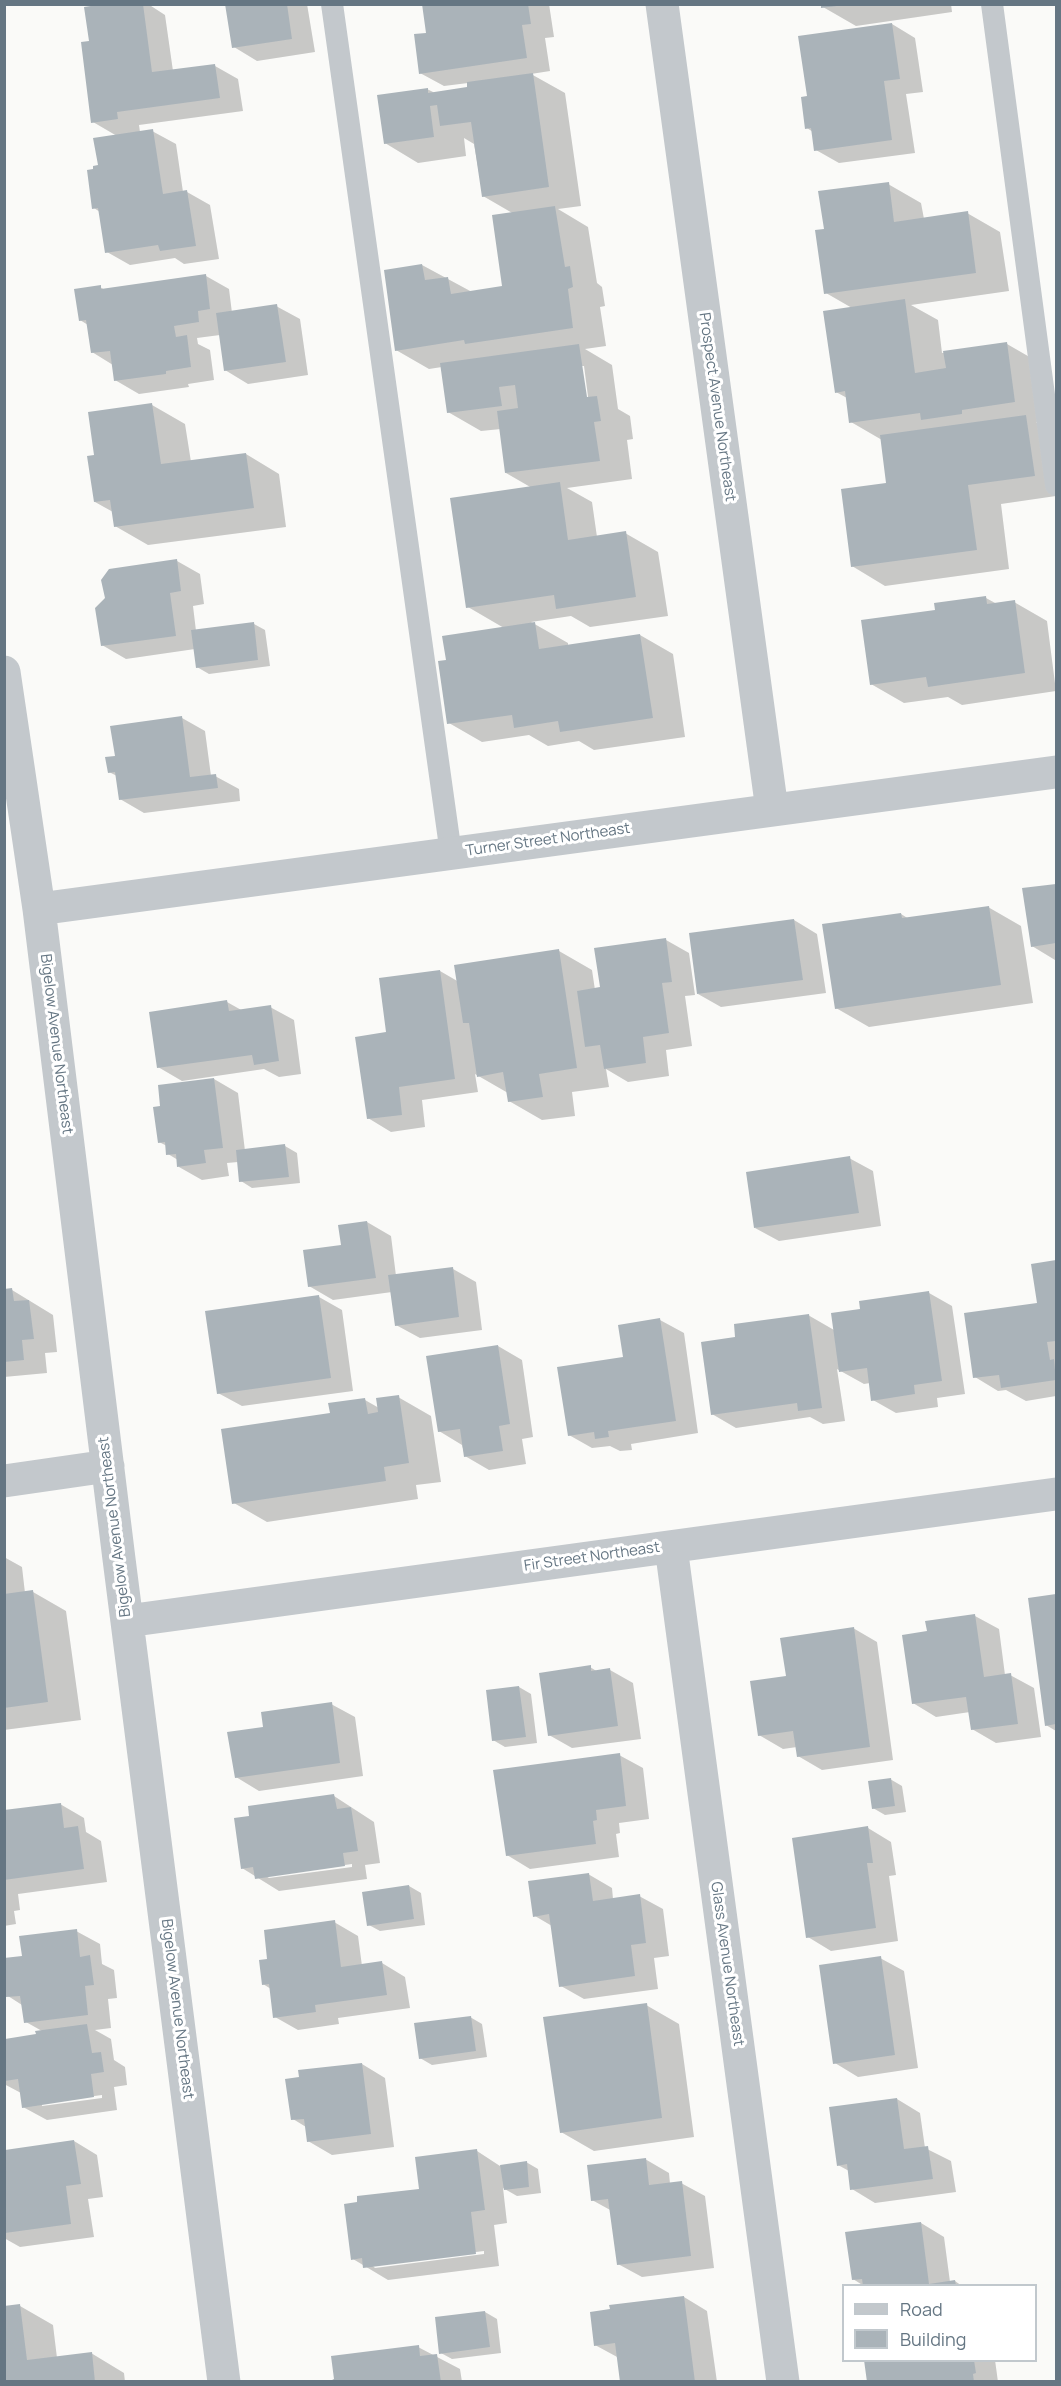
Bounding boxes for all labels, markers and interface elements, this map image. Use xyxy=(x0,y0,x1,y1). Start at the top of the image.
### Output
street label: Prospect Avenue Northeast xyxy=(695,311,739,503)
street label: Turner Street Northeast xyxy=(465,820,631,860)
street label: Bigelow Avenue Northeast xyxy=(36,953,76,1135)
street label: Bigelow Avenue Northeast xyxy=(95,1436,135,1618)
street label: Fir Street Northeast xyxy=(523,1539,661,1575)
street label: Glass Avenue Northeast xyxy=(707,1881,747,2047)
street label: Bigelow Avenue Northeast xyxy=(157,1918,197,2100)
legend xyxy=(842,2284,1037,2362)
text: Road xyxy=(900,2297,943,2321)
text: Building xyxy=(900,2327,966,2351)

